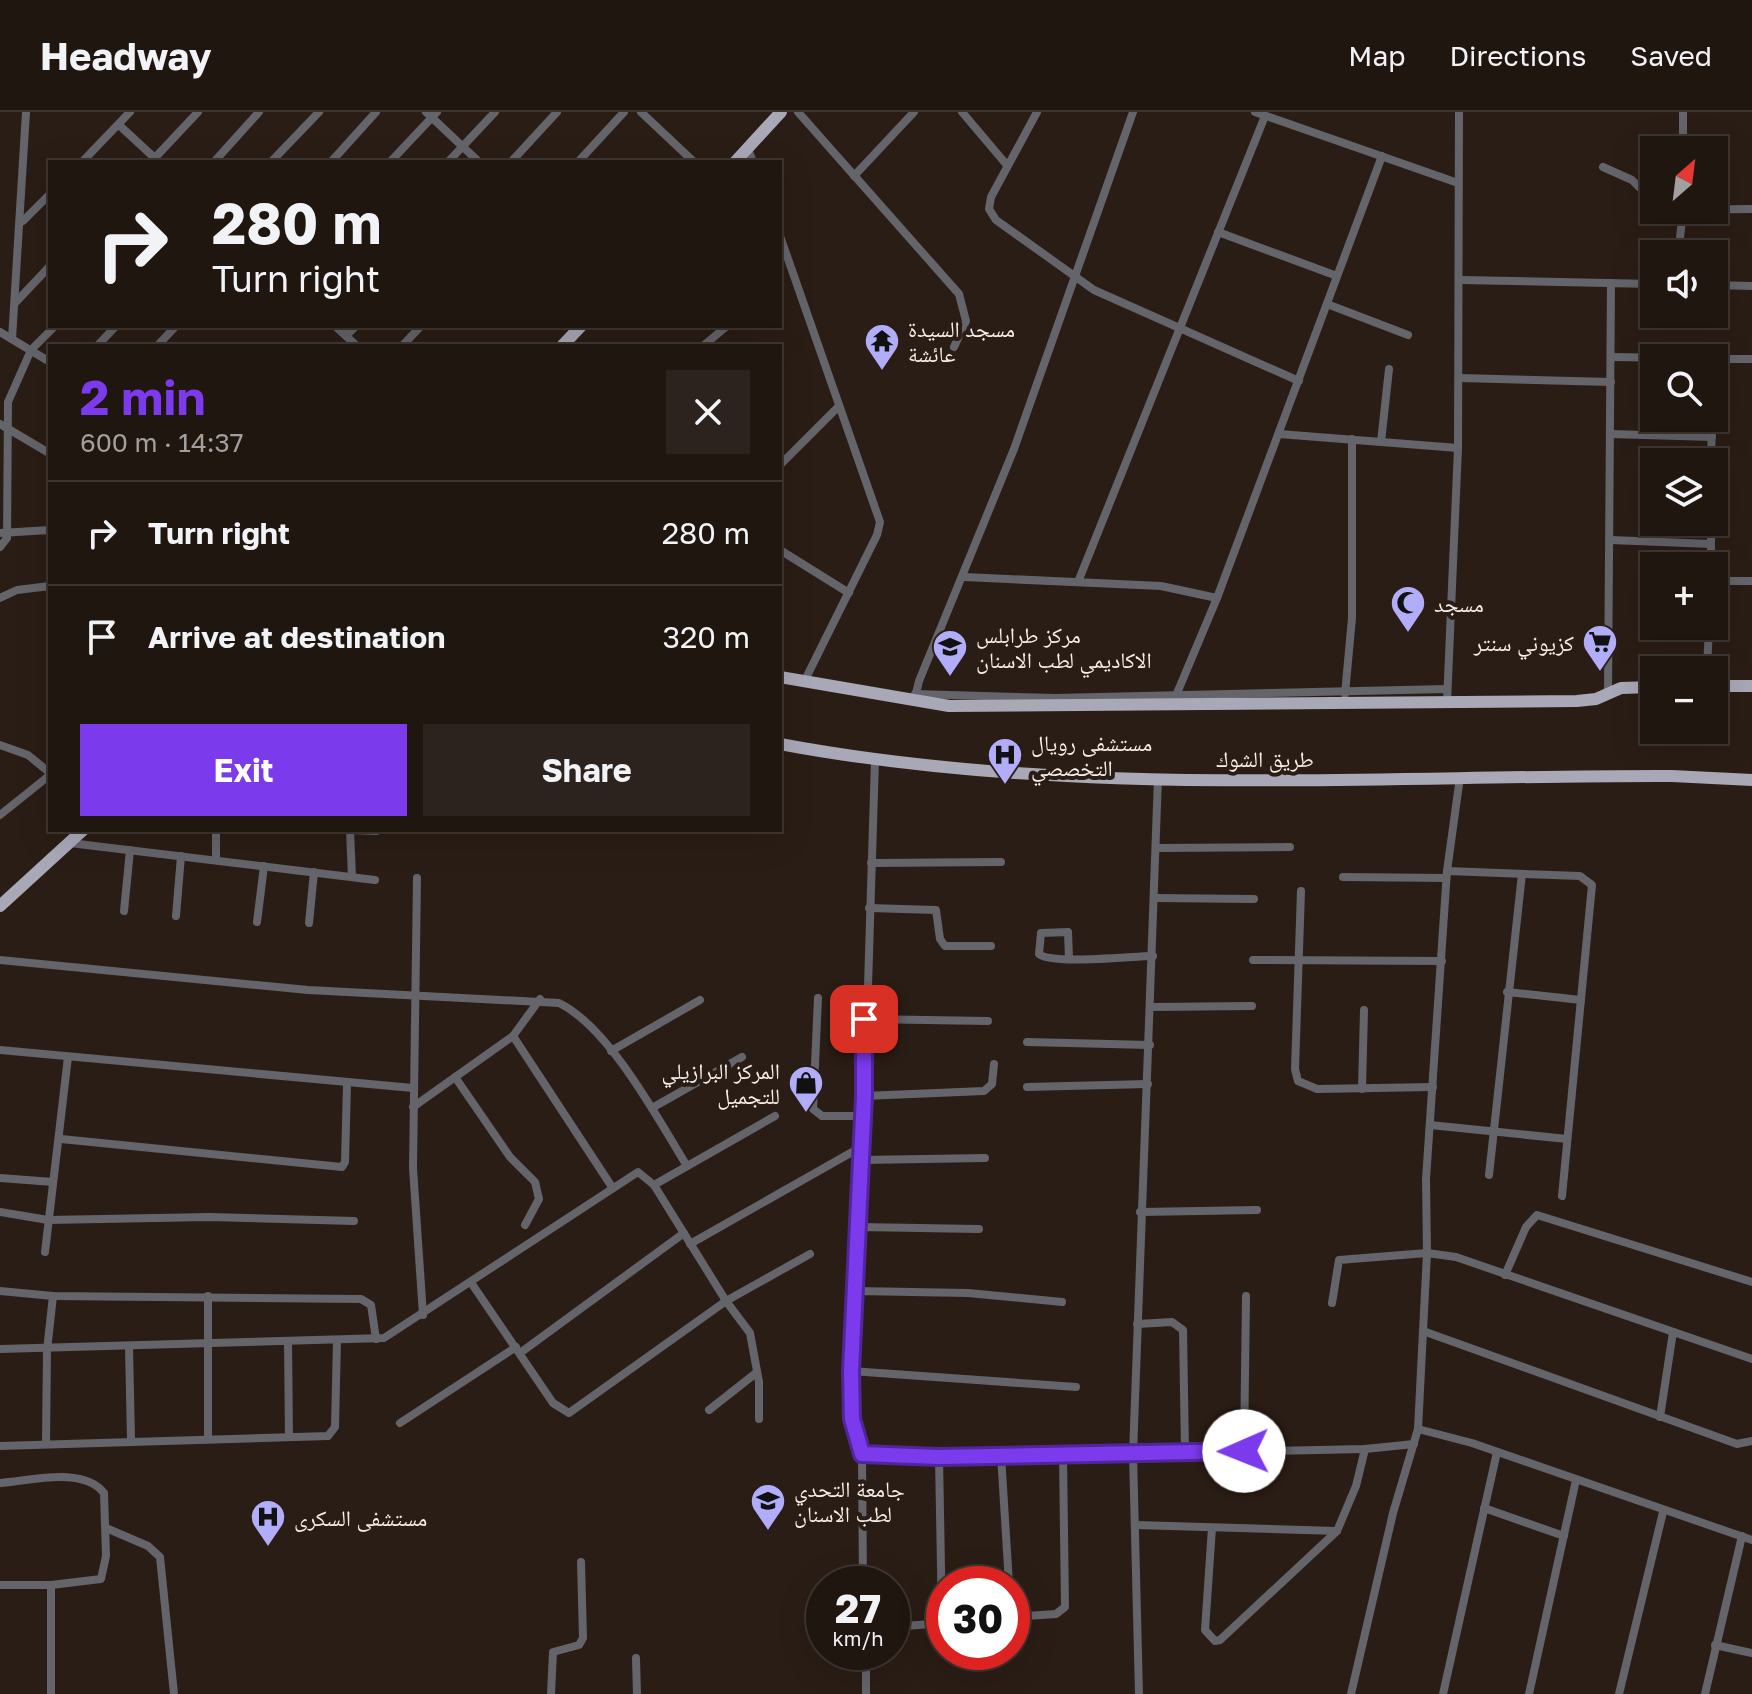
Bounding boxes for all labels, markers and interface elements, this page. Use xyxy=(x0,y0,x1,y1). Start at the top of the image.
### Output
text: Headway xyxy=(40,33,212,78)
text: Map xyxy=(1348,39,1405,72)
text: Directions xyxy=(1449,39,1586,72)
text: Saved xyxy=(1630,39,1712,72)
north arrow xyxy=(1640,136,1728,224)
map controls xyxy=(1640,136,1728,744)
text: 280 m xyxy=(212,189,381,256)
icon: right xyxy=(80,192,184,296)
button: sound xyxy=(1640,240,1728,328)
text: Turn right xyxy=(212,257,380,300)
place label: مسجد السيدة عائشة xyxy=(908,315,1015,367)
temple icon: مسجد السيدة عائشة xyxy=(863,322,901,372)
button: search xyxy=(1640,344,1728,432)
text: 2 min xyxy=(80,368,205,426)
button: close xyxy=(666,370,750,454)
text: 600 m · 14:37 xyxy=(80,427,244,458)
button: layers xyxy=(1640,448,1728,536)
icon: right xyxy=(80,511,124,555)
text: Turn right xyxy=(148,515,290,551)
text: 280 m xyxy=(662,515,750,551)
button: + xyxy=(1640,552,1728,640)
mosque icon: مسجد xyxy=(1389,584,1427,634)
place label: مسجد xyxy=(1434,590,1484,617)
icon: arrive xyxy=(80,615,124,659)
text: Arrive at destination xyxy=(148,619,445,655)
text: 320 m xyxy=(662,619,750,655)
place label: مركز طرابلس الاكاديمي لطب الاسنان xyxy=(976,621,1152,677)
supermarket icon: كزيوني سنتر xyxy=(1581,623,1619,673)
school or university icon: مركز طرابلس الاكاديمي لطب الاسنان xyxy=(931,628,969,678)
place label: كزيوني سنتر xyxy=(1473,629,1574,660)
button: − xyxy=(1640,656,1728,744)
button: Exit xyxy=(80,724,407,816)
button: Share xyxy=(423,724,750,816)
place label: مستشفى رويال التخصصي xyxy=(1031,729,1152,785)
hospital icon: مستشفى رويال التخصصي xyxy=(986,736,1024,786)
street label: طريق الشوك xyxy=(1216,745,1314,773)
pin xyxy=(830,985,898,1053)
icon: arrive xyxy=(842,997,886,1041)
place label: المركز البرازيلي للتجميل xyxy=(662,1057,780,1110)
shop icon: المركز البرازيلي للتجميل xyxy=(787,1064,825,1114)
position arrow xyxy=(1202,1409,1286,1493)
place label: جامعة التحدي لطب الاسنان xyxy=(794,1475,905,1528)
school or university icon: جامعة التحدي لطب الاسنان xyxy=(749,1482,787,1532)
hospital icon: مستشفى السكرى xyxy=(249,1498,287,1548)
place label: مستشفى السكرى xyxy=(294,1504,427,1532)
speed limit sign: 30 xyxy=(926,1566,1030,1670)
text: 27 xyxy=(835,1584,881,1632)
text: km/h xyxy=(833,1626,883,1650)

